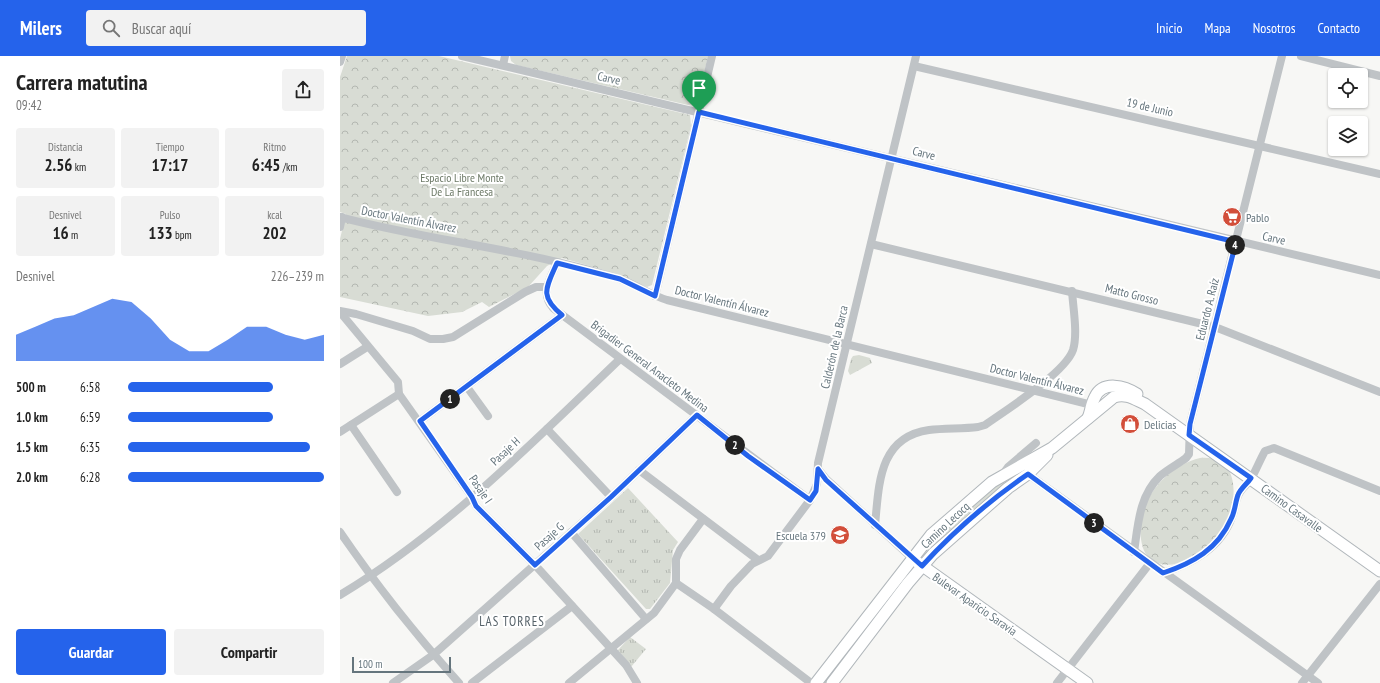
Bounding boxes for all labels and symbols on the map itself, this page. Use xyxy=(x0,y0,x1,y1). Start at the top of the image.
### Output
street label: Carve xyxy=(596,68,622,88)
pin xyxy=(682,71,716,112)
street label: 19 de Junio xyxy=(1125,94,1175,120)
street label: Carve xyxy=(911,143,937,163)
park label: Espacio Libre Monte De La Francesa xyxy=(420,170,504,199)
street label: Doctor Valentín Álvarez xyxy=(360,202,458,236)
supermarket icon: Pablo xyxy=(1221,206,1243,228)
place label: Pablo xyxy=(1246,210,1269,225)
street label: Carve xyxy=(1261,228,1287,248)
pin: 4 xyxy=(1225,235,1245,255)
street label: Eduardo A. Raíz xyxy=(1192,276,1222,342)
street label: Matto Grosso xyxy=(1104,280,1160,308)
street label: Doctor Valentín Álvarez xyxy=(673,282,771,320)
street label: Calderón de la Barca xyxy=(817,304,851,390)
street label: Brigadier General Anacleto Medina xyxy=(588,317,712,415)
street label: Doctor Valentín Álvarez xyxy=(988,360,1086,398)
pin: 1 xyxy=(440,389,460,409)
shop icon: Delicias xyxy=(1119,413,1141,435)
place label: Delicias xyxy=(1144,417,1176,432)
street label: Pasaje H xyxy=(487,433,523,469)
pin: 2 xyxy=(725,435,745,455)
street label: Pasaje I xyxy=(466,472,496,506)
street label: Camino Casavalle xyxy=(1258,481,1326,535)
street label: Camino Lecocq xyxy=(917,499,973,551)
pin: 3 xyxy=(1084,513,1104,533)
street label: Pasaje G xyxy=(531,519,567,553)
school or university icon: Escuela 379 xyxy=(829,524,851,546)
place label: Escuela 379 xyxy=(776,528,826,543)
street label: Bulevar Aparicio Saravia xyxy=(930,569,1020,639)
district label: LAS TORRES xyxy=(479,613,545,630)
scale bar xyxy=(352,655,451,674)

